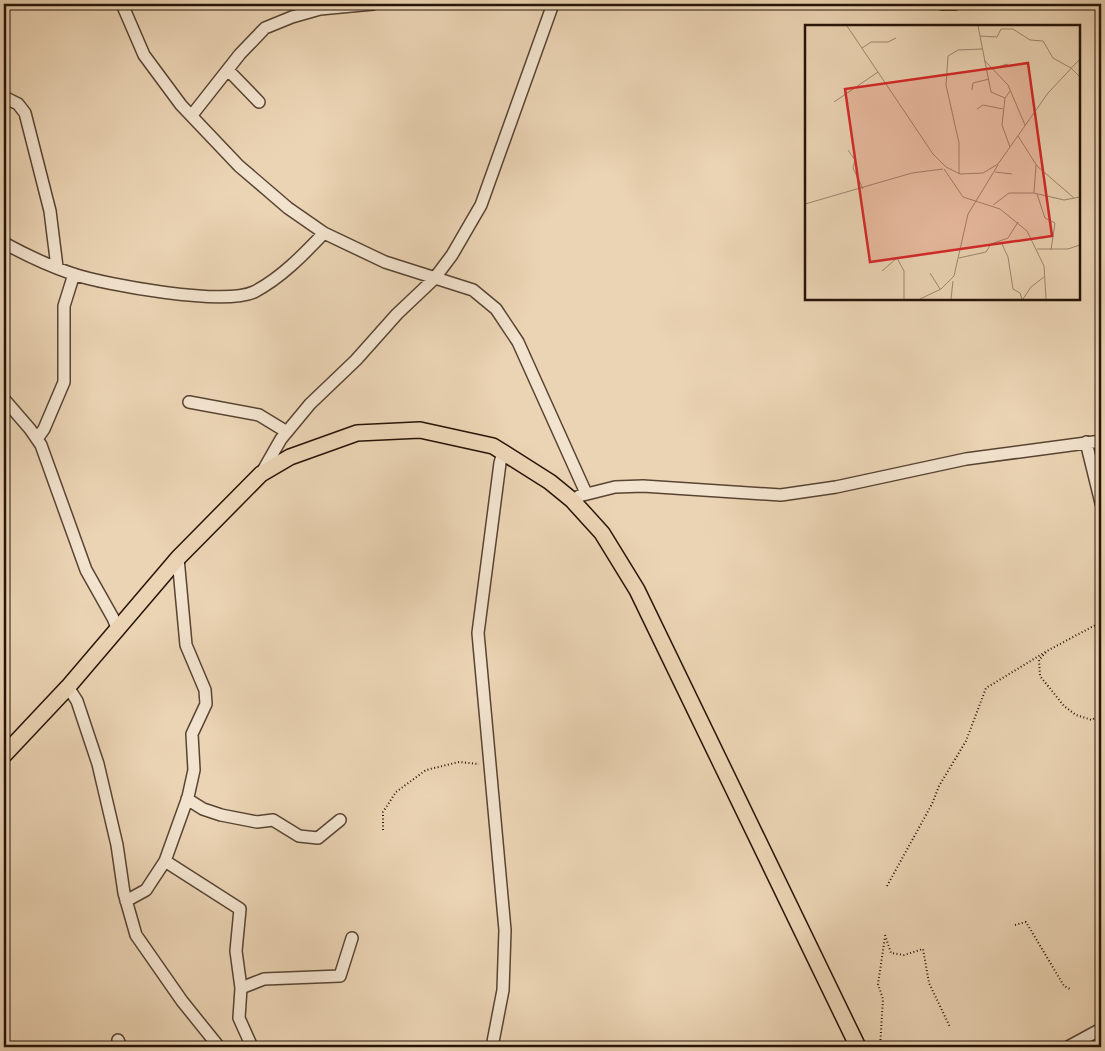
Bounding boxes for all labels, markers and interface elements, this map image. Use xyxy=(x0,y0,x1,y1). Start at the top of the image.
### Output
inset map xyxy=(805,25,1080,300)

